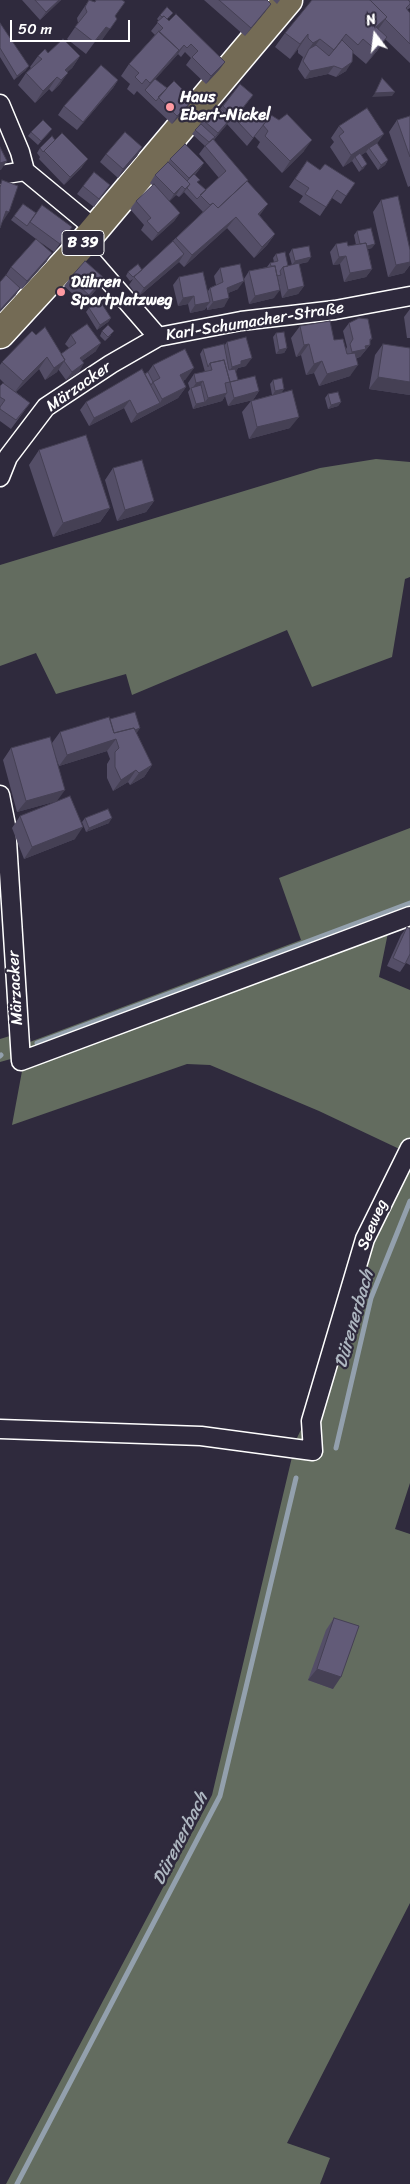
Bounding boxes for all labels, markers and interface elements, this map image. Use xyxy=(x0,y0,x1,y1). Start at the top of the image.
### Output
text: N xyxy=(363,7,379,33)
scale bar xyxy=(12,10,132,42)
north arrow xyxy=(350,10,400,60)
text: 50 m xyxy=(18,16,52,42)
place label: Haus Ebert-Nickel xyxy=(180,88,271,126)
marker: Haus Ebert-Nickel xyxy=(164,101,176,113)
road number: B 39 xyxy=(62,230,104,256)
place label: Dühren Sportplatzweg xyxy=(71,273,173,311)
marker: Dühren Sportplatzweg xyxy=(55,286,67,298)
street label: Karl-Schumacher-Straße xyxy=(165,298,345,346)
street label: Märzacker xyxy=(43,358,115,416)
street label: Märzacker xyxy=(4,950,28,1026)
street label: Seeweg xyxy=(354,1197,392,1253)
water label: Dürenerbach xyxy=(331,1268,379,1370)
water label: Dürenerbach xyxy=(149,1789,213,1889)

